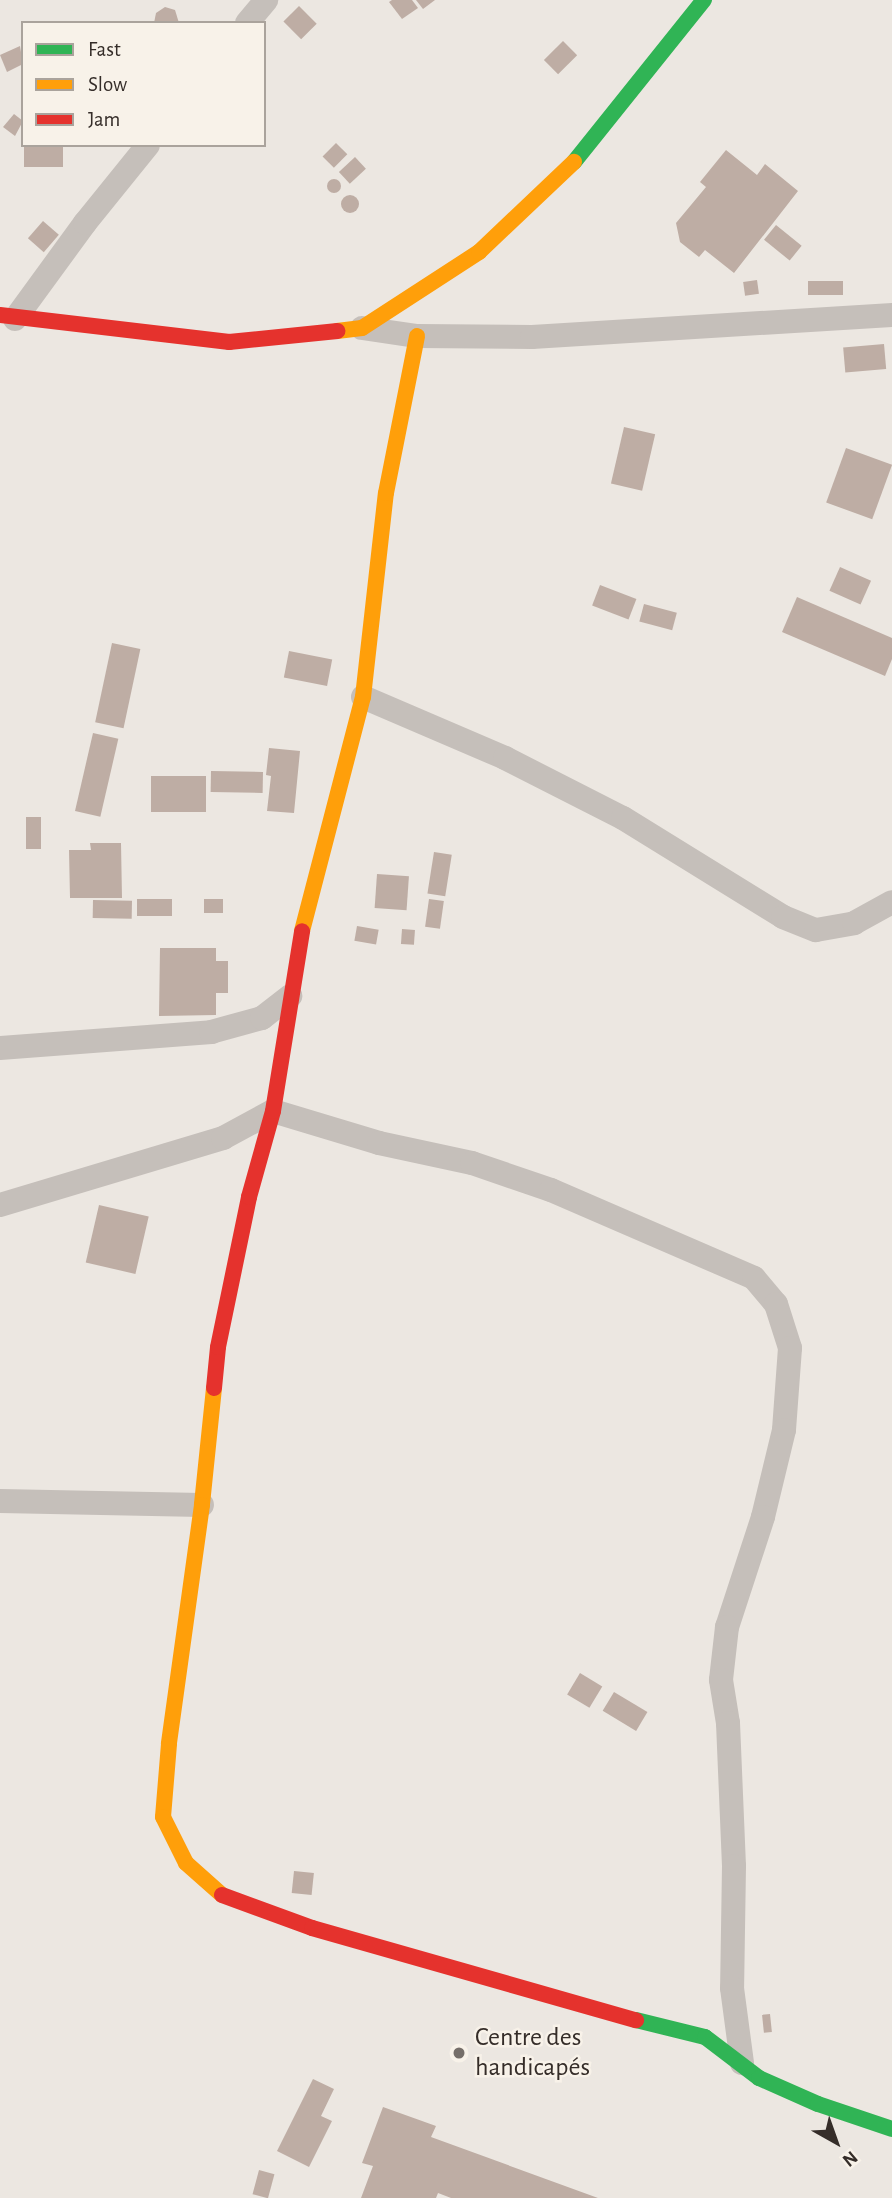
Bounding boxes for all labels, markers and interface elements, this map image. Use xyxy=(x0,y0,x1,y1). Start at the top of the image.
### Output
legend xyxy=(21,21,266,147)
text: Fast xyxy=(88,39,121,60)
text: Slow xyxy=(88,74,127,95)
text: Jam xyxy=(88,109,120,130)
place label: Centre des handicapés xyxy=(475,2022,590,2084)
marker: Centre des handicapés xyxy=(449,2043,469,2063)
north arrow xyxy=(801,2107,871,2177)
text: N xyxy=(839,2147,861,2170)

